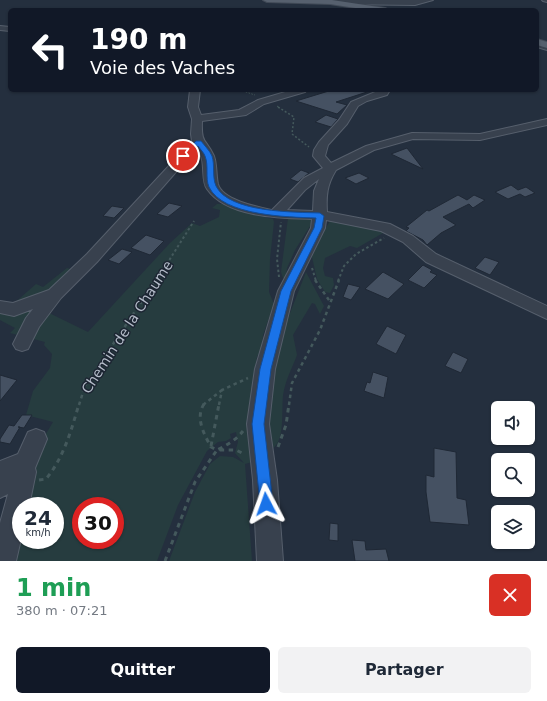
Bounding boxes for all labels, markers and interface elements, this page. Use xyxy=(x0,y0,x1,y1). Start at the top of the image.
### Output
text: 190 m xyxy=(90,23,187,56)
icon: left xyxy=(24,24,76,76)
text: Voie des Vaches xyxy=(90,57,235,78)
pin xyxy=(166,139,200,173)
icon: arrive xyxy=(172,145,194,167)
street label: Chemin de la Chaume xyxy=(78,258,176,396)
map controls xyxy=(491,401,535,549)
button: sound xyxy=(491,401,535,445)
button: search xyxy=(491,453,535,497)
position arrow xyxy=(245,483,287,525)
speed limit sign: 30 xyxy=(72,497,124,549)
button: layers xyxy=(491,505,535,549)
text: 24 xyxy=(24,506,52,530)
text: km/h xyxy=(25,527,51,538)
text: 1 min xyxy=(16,574,91,602)
button: close xyxy=(489,574,531,616)
text: 380 m · 07:21 xyxy=(16,603,107,618)
button: Quitter xyxy=(16,647,270,693)
button: Partager xyxy=(278,647,531,693)

